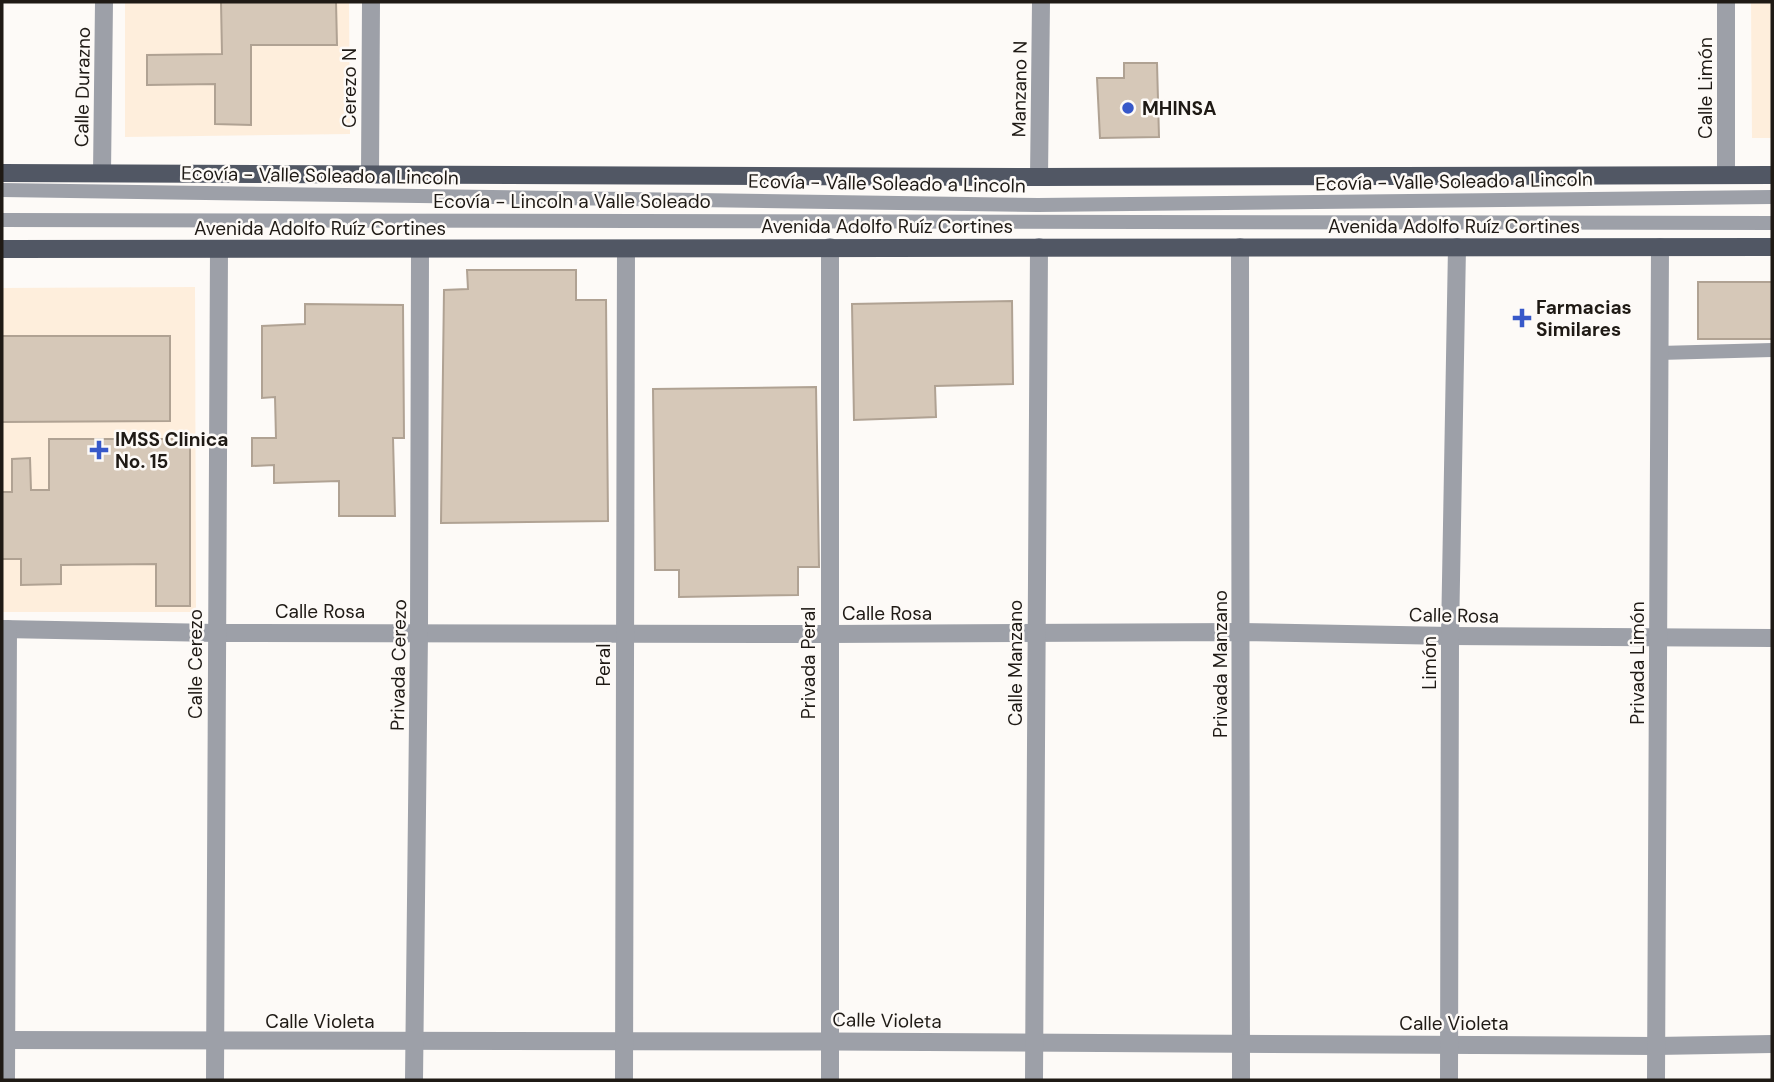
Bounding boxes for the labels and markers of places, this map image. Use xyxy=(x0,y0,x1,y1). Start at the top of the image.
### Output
place label: MHINSA xyxy=(1142,96,1217,121)
marker: MHINSA xyxy=(1120,100,1136,116)
place label: Farmacias Similares xyxy=(1536,295,1632,342)
marker: Farmacias Similares xyxy=(1514,310,1530,326)
place label: IMSS Clinica No. 15 xyxy=(115,427,228,474)
marker: IMSS Clinica No. 15 xyxy=(89,440,109,460)

